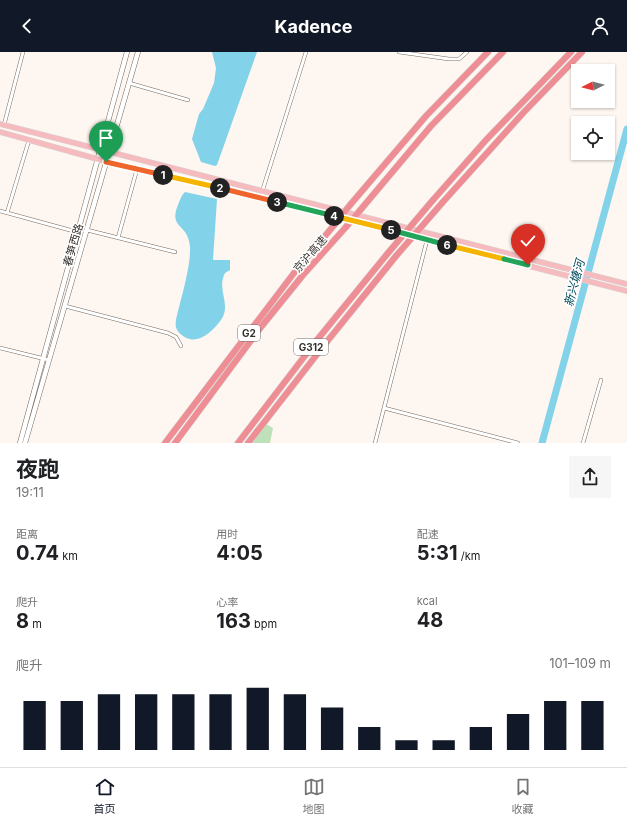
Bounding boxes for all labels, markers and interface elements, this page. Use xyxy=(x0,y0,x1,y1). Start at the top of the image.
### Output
icon: back xyxy=(16,15,38,37)
icon: person xyxy=(589,15,611,37)
text: Kadence xyxy=(275,16,353,37)
north arrow xyxy=(571,64,615,108)
map controls xyxy=(571,64,615,160)
button: locate xyxy=(571,116,615,160)
pin xyxy=(89,121,123,162)
icon: arrive xyxy=(95,127,117,149)
pin: 1 xyxy=(153,165,173,185)
text: 1 xyxy=(161,168,165,182)
pin: 2 xyxy=(210,178,230,198)
text: 2 xyxy=(217,181,223,195)
pin: 3 xyxy=(267,192,287,212)
text: 3 xyxy=(273,195,281,209)
pin: 4 xyxy=(324,206,344,226)
text: 4 xyxy=(330,209,338,223)
pin: 5 xyxy=(381,220,401,240)
street label: 春笋西路 xyxy=(60,222,86,268)
text: 5 xyxy=(387,223,395,237)
pin xyxy=(511,224,545,265)
icon: check xyxy=(517,230,539,252)
street label: 京沪高速 xyxy=(290,233,330,275)
pin: 6 xyxy=(437,235,457,255)
text: 6 xyxy=(443,238,451,252)
water label: 新兴塘河 xyxy=(561,256,588,308)
road number: G2 xyxy=(238,325,260,341)
road number: G312 xyxy=(294,339,328,355)
text: 夜跑 xyxy=(16,456,60,482)
button: share xyxy=(569,456,611,498)
text: 19:11 xyxy=(16,484,44,500)
text: 距离 xyxy=(16,527,38,541)
text: 用时 xyxy=(216,527,238,541)
text: 配速 xyxy=(417,527,439,541)
text: 0.74 xyxy=(16,541,59,565)
text: 4:05 xyxy=(216,541,263,565)
text: 5:31 xyxy=(417,541,458,565)
text: km xyxy=(59,549,78,563)
text: /km xyxy=(458,549,480,563)
text: kcal xyxy=(417,594,438,608)
text: 爬升 xyxy=(16,595,38,609)
text: 心率 xyxy=(216,595,238,609)
text: 48 xyxy=(417,608,443,632)
text: 8 xyxy=(16,609,29,633)
text: 163 xyxy=(216,609,251,633)
text: m xyxy=(29,617,42,631)
text: bpm xyxy=(251,617,277,631)
text: 101–109 m xyxy=(549,655,611,671)
text: 爬升 xyxy=(16,657,42,673)
tab: 首页 xyxy=(94,776,116,816)
tab: 地图 xyxy=(303,776,325,816)
tab: 收藏 xyxy=(512,776,534,816)

